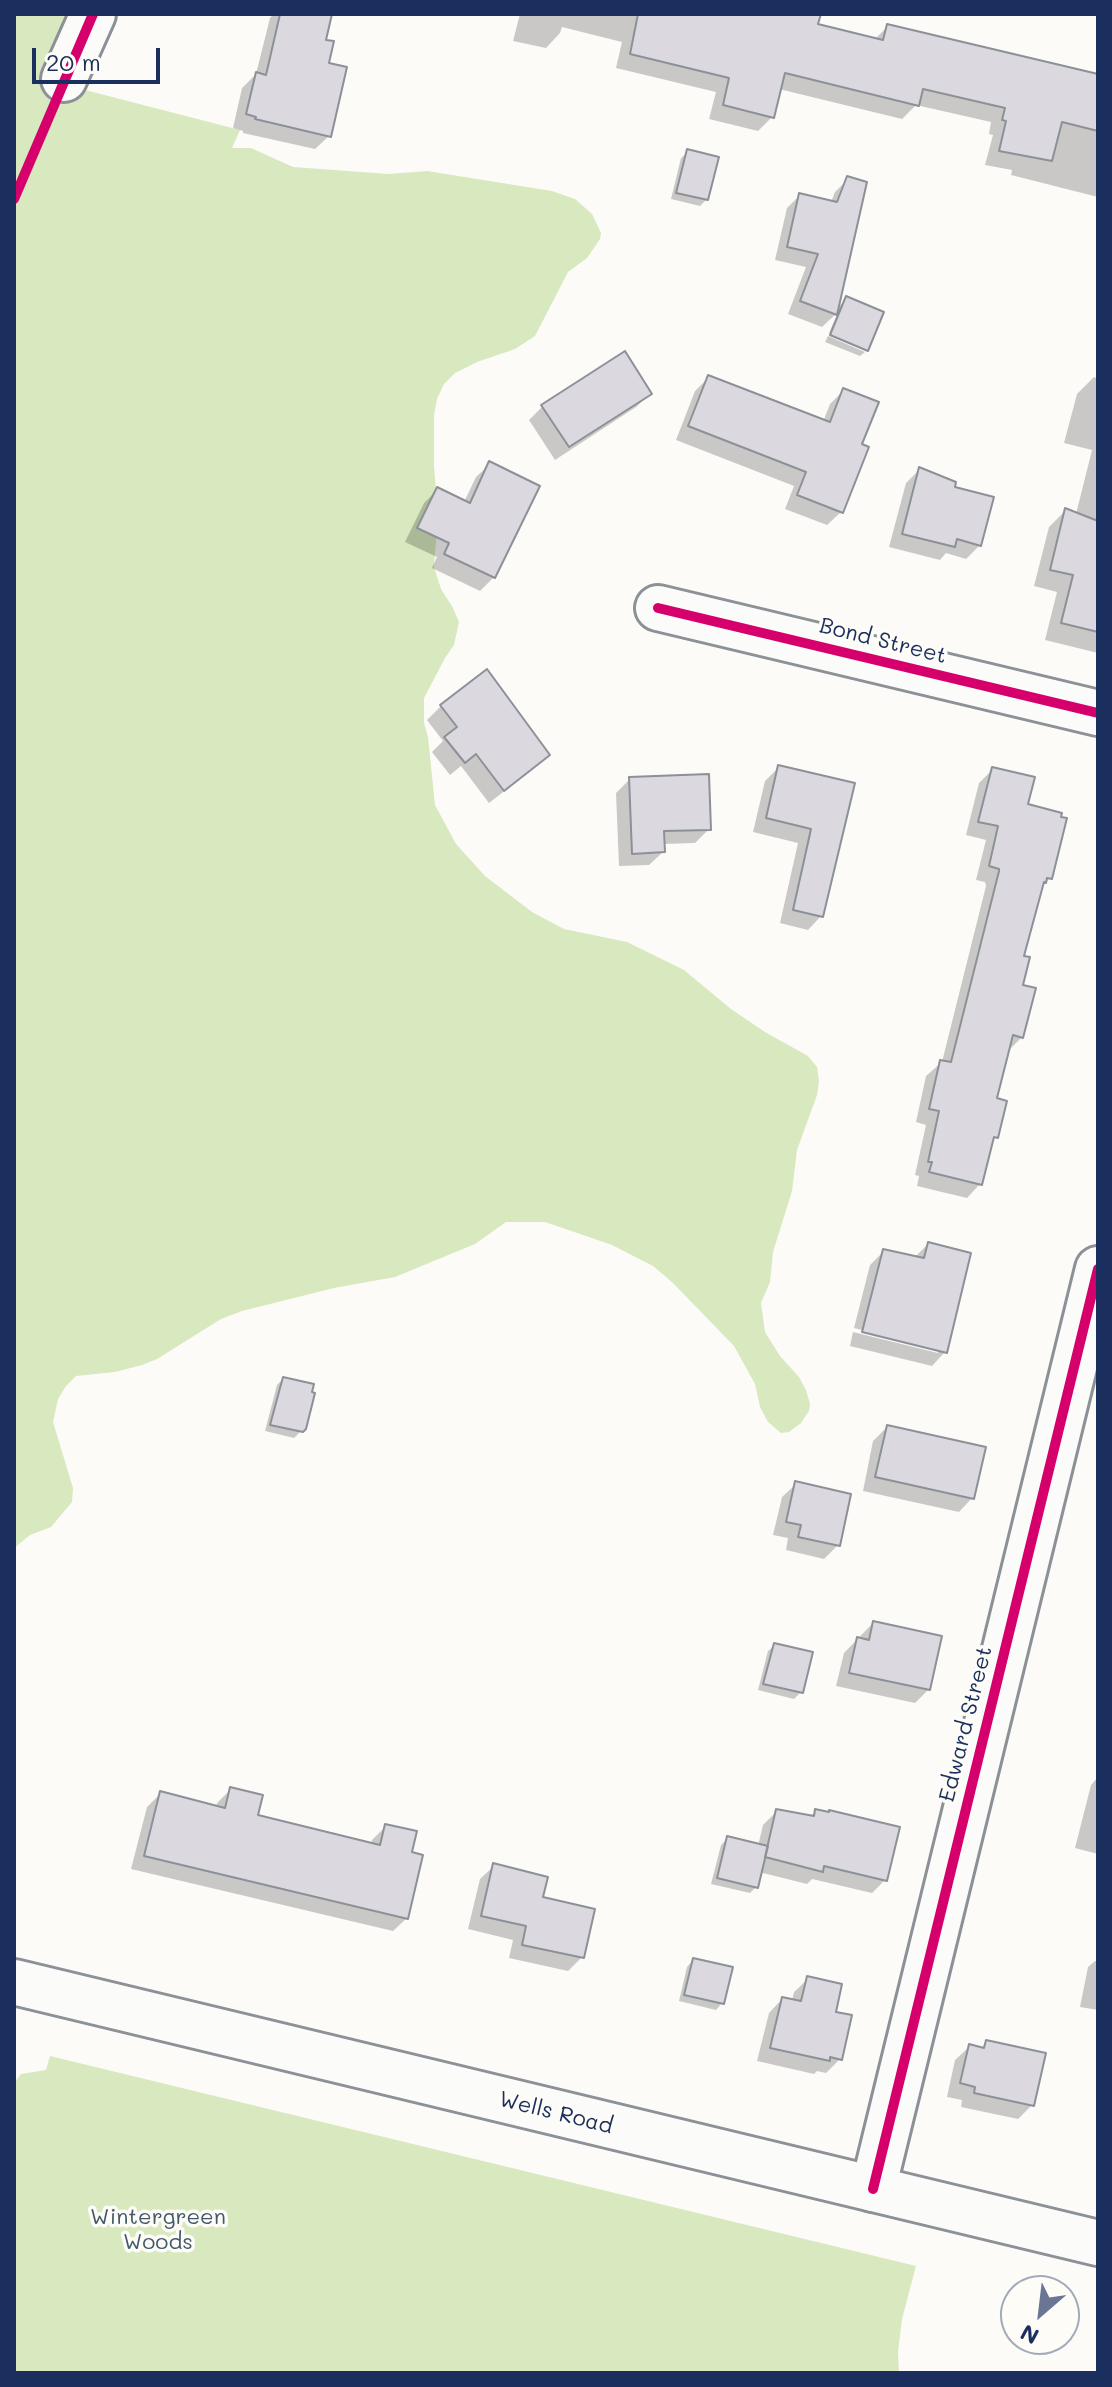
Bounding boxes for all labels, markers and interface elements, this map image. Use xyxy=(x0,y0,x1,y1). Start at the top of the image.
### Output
scale bar xyxy=(36,32,164,82)
text: 20 m xyxy=(46,46,101,77)
street label: Bond Street xyxy=(817,612,949,670)
street label: Edward Street xyxy=(934,1643,998,1805)
street label: Wells Road xyxy=(496,2086,616,2140)
park label: Wintergreen Woods xyxy=(90,2204,226,2256)
north arrow xyxy=(1000,2275,1080,2355)
text: N xyxy=(1015,2318,1044,2352)

